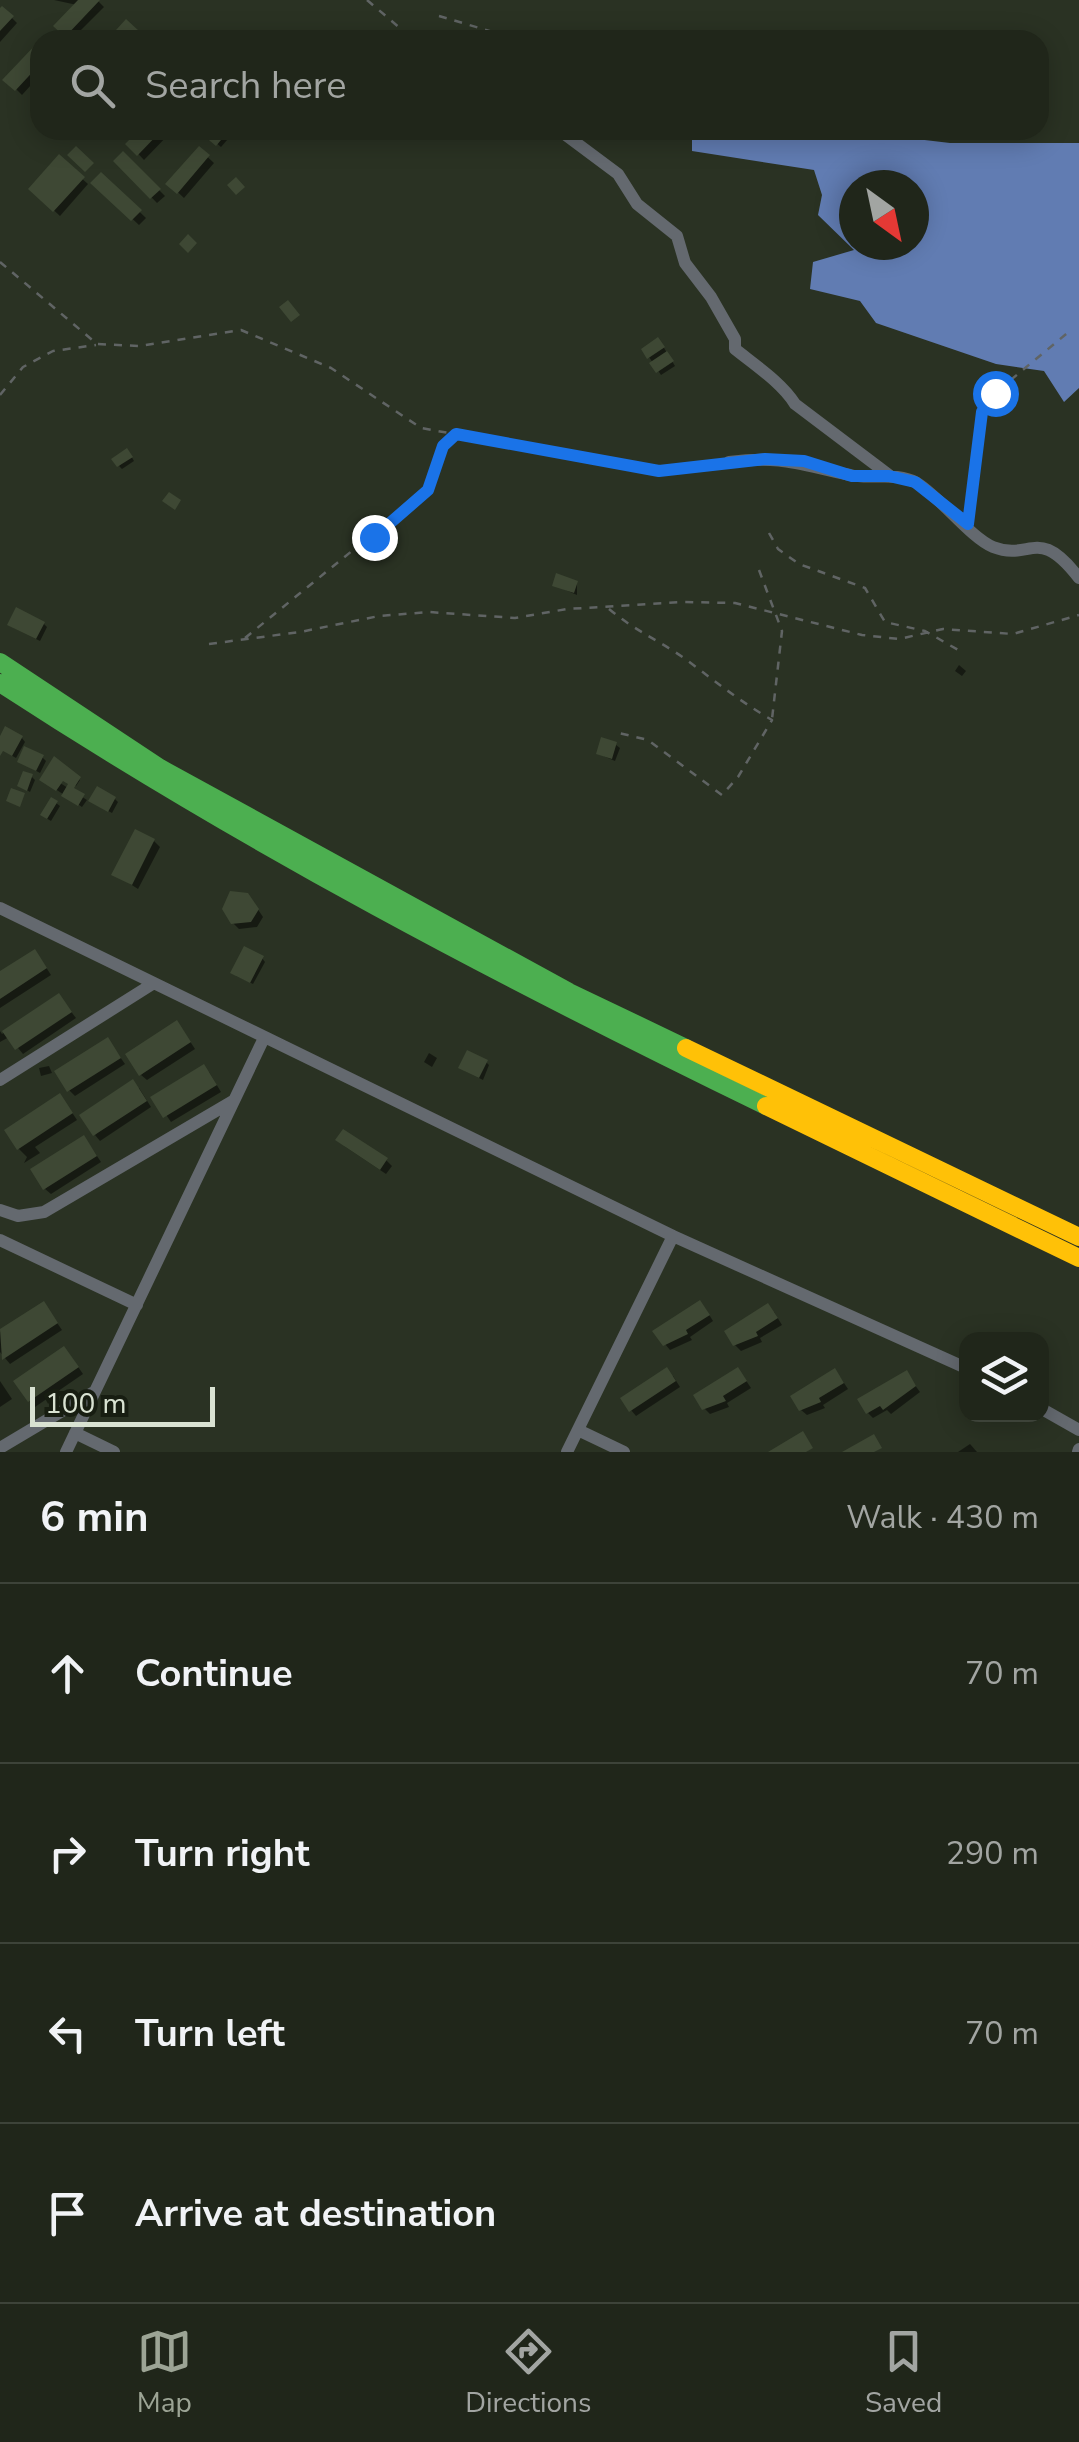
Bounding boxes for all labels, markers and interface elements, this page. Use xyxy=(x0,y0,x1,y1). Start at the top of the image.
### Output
search box xyxy=(30,30,1049,140)
icon: search xyxy=(65,58,120,113)
text: Search here xyxy=(145,60,346,111)
north arrow xyxy=(839,170,929,260)
route start xyxy=(973,371,1019,417)
route end xyxy=(352,515,398,561)
map controls xyxy=(959,1332,1049,1422)
button: layers xyxy=(959,1332,1049,1422)
scale bar xyxy=(30,1382,215,1426)
text: 100 m xyxy=(45,1385,127,1423)
text: 6 min xyxy=(40,1489,149,1546)
text: Walk · 430 m xyxy=(846,1496,1039,1539)
icon: ahead xyxy=(40,1646,95,1701)
text: Continue xyxy=(135,1648,293,1699)
text: 70 m xyxy=(965,1652,1039,1695)
icon: right xyxy=(40,1826,95,1881)
text: Turn right xyxy=(135,1828,310,1879)
text: 290 m xyxy=(946,1832,1039,1875)
icon: left xyxy=(40,2006,95,2061)
text: Turn left xyxy=(135,2008,285,2059)
text: 70 m xyxy=(965,2012,1039,2055)
icon: arrive xyxy=(40,2186,95,2241)
text: Arrive at destination xyxy=(135,2188,496,2239)
tab: Map xyxy=(137,2324,192,2422)
tab: Directions xyxy=(465,2324,591,2422)
tab: Saved xyxy=(865,2324,942,2422)

